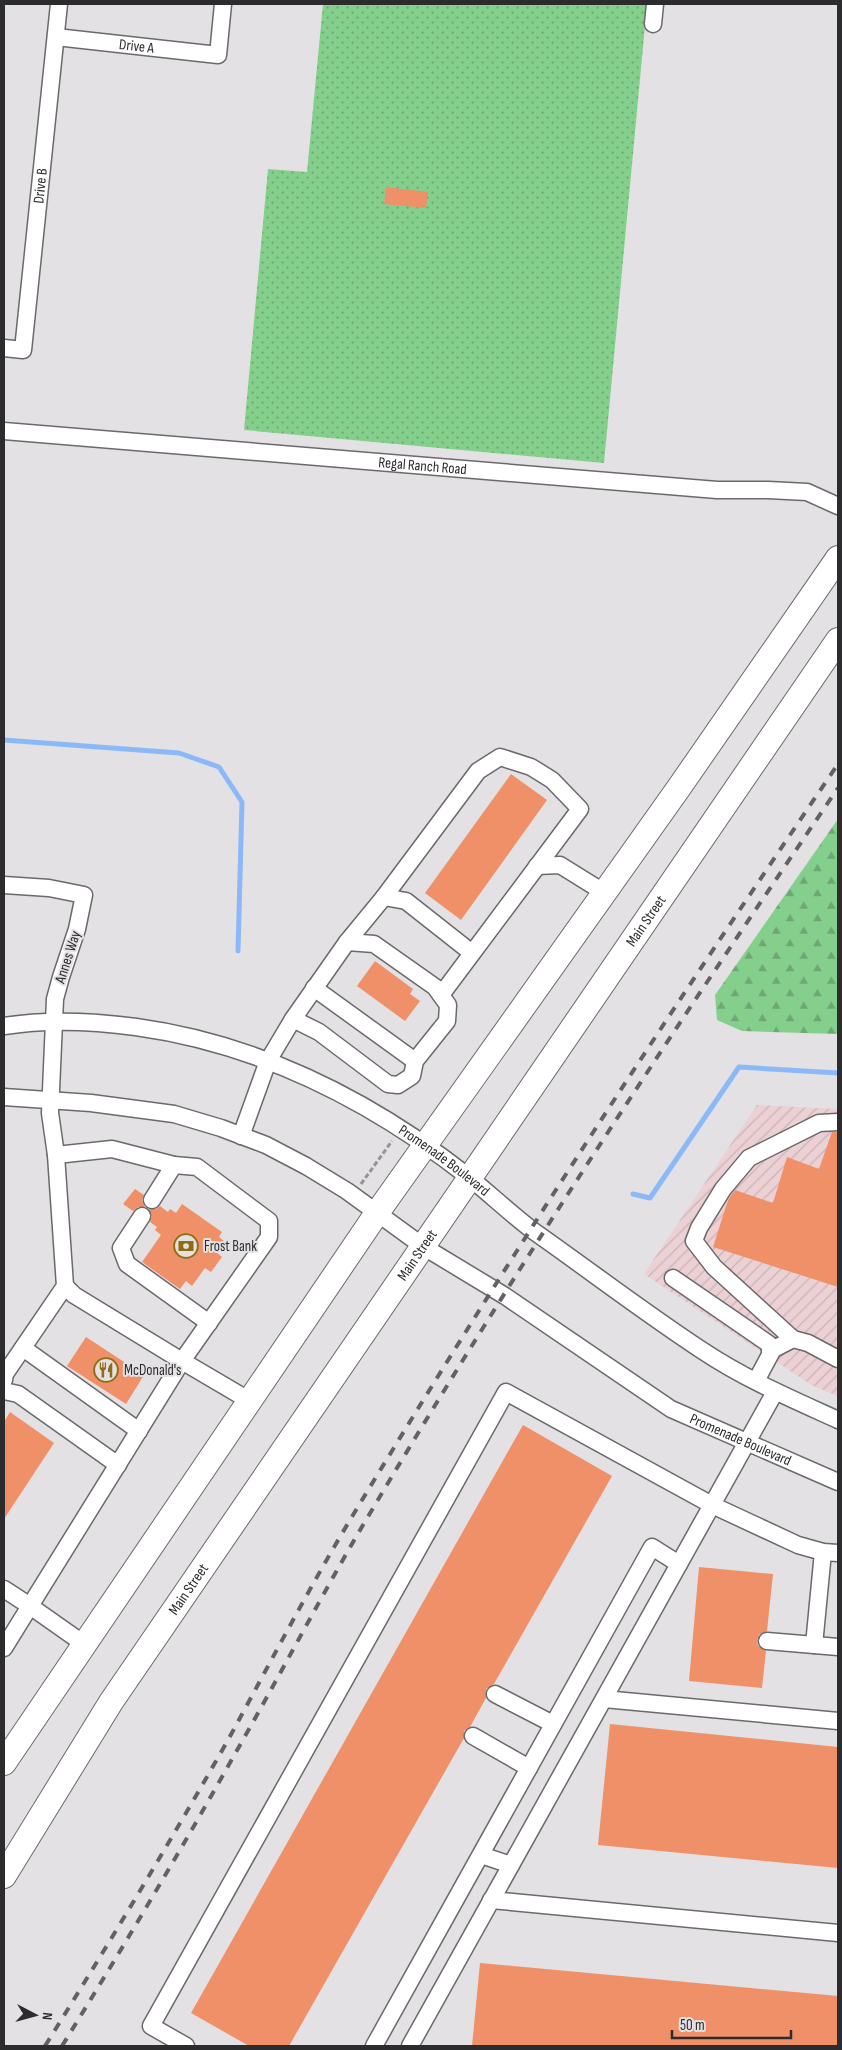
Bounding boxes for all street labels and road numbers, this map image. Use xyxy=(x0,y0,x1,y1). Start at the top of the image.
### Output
street label: Drive A xyxy=(118,35,156,57)
street label: Drive B xyxy=(29,167,51,205)
street label: Regal Ranch Road xyxy=(378,453,467,479)
street label: Main Street xyxy=(622,891,670,950)
street label: Annes Way xyxy=(50,928,85,987)
street label: Promenade Boulevard xyxy=(395,1120,494,1200)
street label: Main Street xyxy=(393,1225,441,1284)
street label: Promenade Boulevard xyxy=(687,1409,794,1470)
street label: Main Street xyxy=(164,1560,213,1618)

